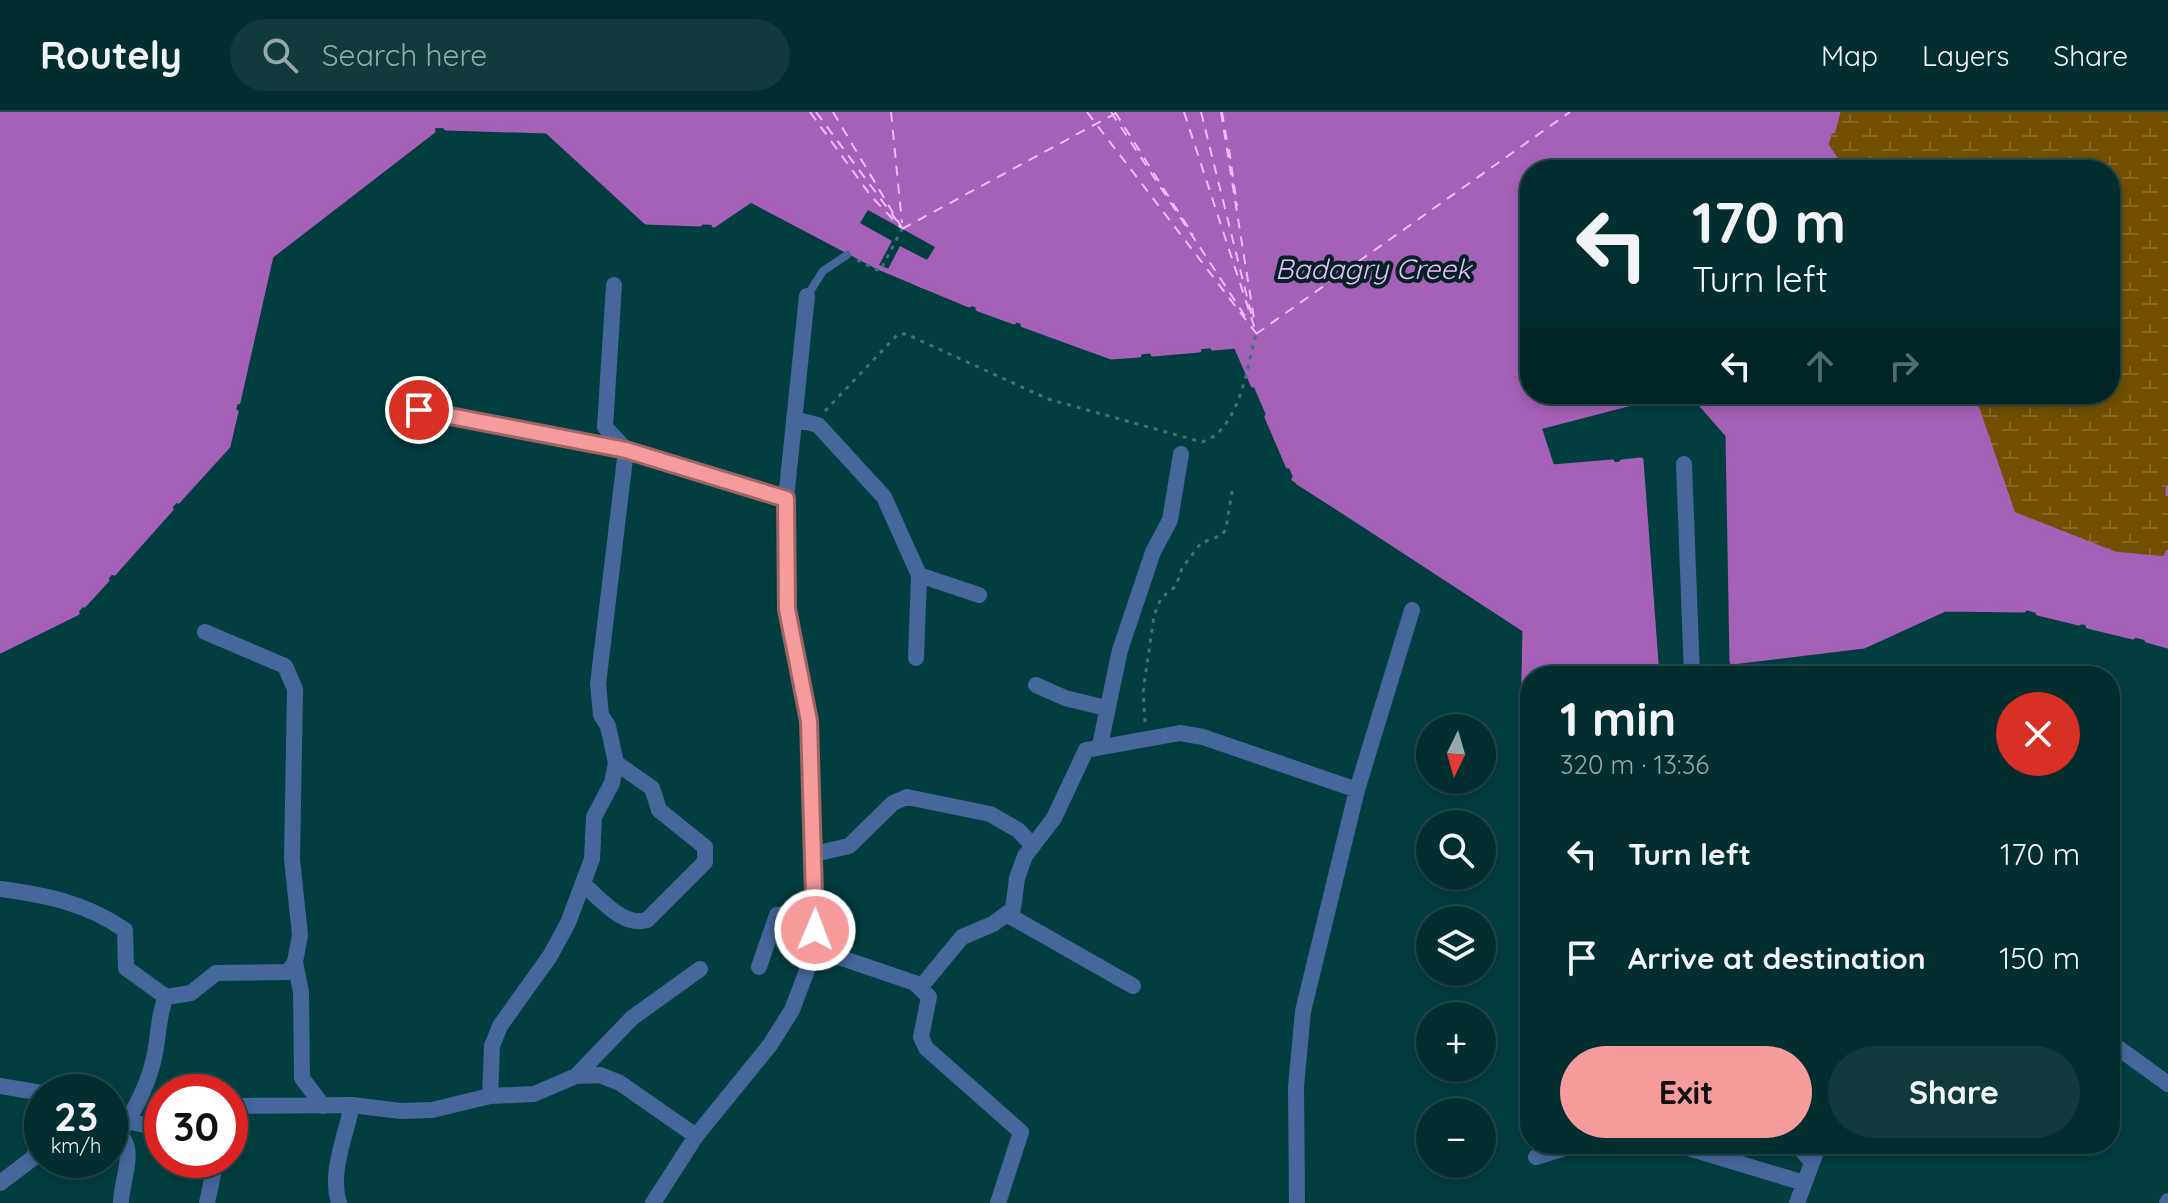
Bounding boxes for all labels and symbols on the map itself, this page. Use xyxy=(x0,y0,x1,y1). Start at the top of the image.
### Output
water label: Badagry Creek xyxy=(1275,251,1474,286)
pin xyxy=(385,376,453,444)
north arrow xyxy=(1416,714,1496,794)
position arrow xyxy=(773,888,857,972)
speed limit sign: 30 xyxy=(144,1074,248,1178)

